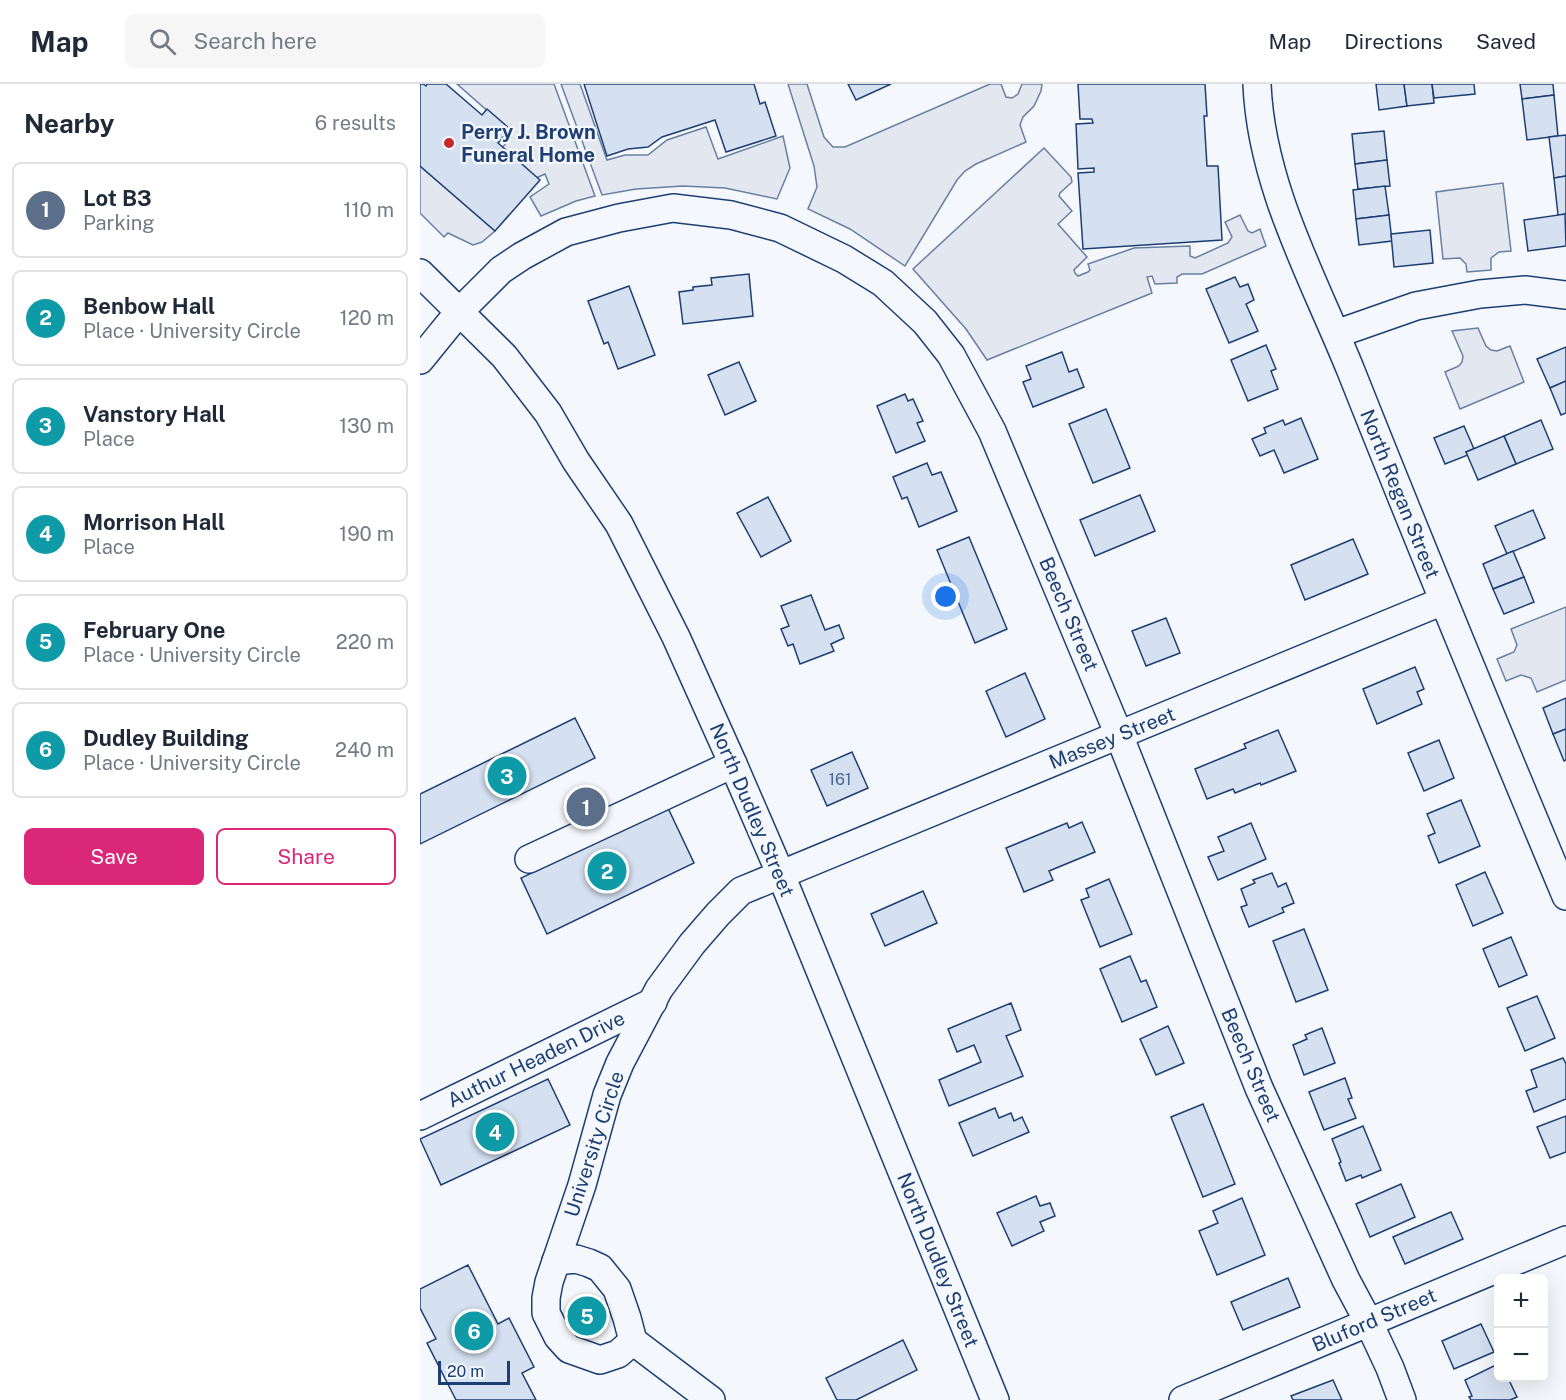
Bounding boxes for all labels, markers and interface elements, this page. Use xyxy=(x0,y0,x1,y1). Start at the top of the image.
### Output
search box xyxy=(125,14,545,68)
text: Map xyxy=(30,25,89,58)
icon: search xyxy=(146,25,179,58)
text: Search here xyxy=(194,28,317,54)
text: Map xyxy=(1269,29,1311,54)
text: Directions xyxy=(1344,29,1443,54)
text: Saved xyxy=(1476,29,1536,54)
text: Nearby xyxy=(24,108,114,139)
text: 6 results xyxy=(315,111,396,135)
place label: Perry J. Brown Funeral Home xyxy=(461,120,596,167)
marker: Perry J. Brown Funeral Home xyxy=(442,136,456,150)
text: Lot B3 xyxy=(83,185,152,211)
text: 1 xyxy=(41,198,50,222)
text: 110 m xyxy=(343,198,394,222)
text: Parking xyxy=(83,211,155,235)
text: Benbow Hall xyxy=(83,293,215,319)
text: 2 xyxy=(39,306,52,330)
text: 120 m xyxy=(340,306,394,330)
text: Place · University Circle xyxy=(83,319,301,343)
text: Vanstory Hall xyxy=(83,401,226,427)
street label: North Regan Street xyxy=(1355,406,1445,582)
text: 3 xyxy=(39,414,52,438)
text: 130 m xyxy=(339,414,394,438)
text: Place xyxy=(83,427,135,451)
text: Morrison Hall xyxy=(83,509,225,535)
text: 4 xyxy=(39,522,52,546)
text: 190 m xyxy=(339,522,394,546)
text: Place xyxy=(83,535,135,559)
street label: Beech Street xyxy=(1034,553,1104,675)
your location xyxy=(931,582,960,611)
text: February One xyxy=(83,617,225,643)
text: 5 xyxy=(39,630,52,654)
text: 220 m xyxy=(336,630,394,654)
text: Place · University Circle xyxy=(83,643,301,667)
street label: Massey Street xyxy=(1045,702,1179,774)
street label: North Dudley Street xyxy=(705,720,799,900)
text: Dudley Building xyxy=(83,725,249,751)
text: 6 xyxy=(39,738,52,762)
text: 240 m xyxy=(335,738,394,762)
text: Place · University Circle xyxy=(83,751,301,775)
pin: 3 xyxy=(488,754,526,798)
house number: 161 xyxy=(829,770,851,789)
pin: 1 xyxy=(566,784,606,830)
button: Save xyxy=(24,828,204,885)
button: Share xyxy=(216,828,396,885)
pin: 2 xyxy=(588,848,627,894)
street label: Beech Street xyxy=(1216,1004,1286,1126)
street label: Authur Headen Drive xyxy=(443,1006,629,1112)
street label: University Circle xyxy=(559,1068,629,1220)
pin: 4 xyxy=(476,1110,514,1154)
street label: North Dudley Street xyxy=(892,1169,984,1351)
map controls xyxy=(1494,1274,1548,1382)
button: + xyxy=(1494,1274,1548,1328)
street label: Bluford Street xyxy=(1308,1283,1440,1357)
pin: 5 xyxy=(568,1294,606,1338)
pin: 6 xyxy=(454,1308,494,1354)
button: − xyxy=(1494,1328,1548,1382)
scale bar xyxy=(438,1358,510,1386)
text: 20 m xyxy=(447,1362,484,1381)

